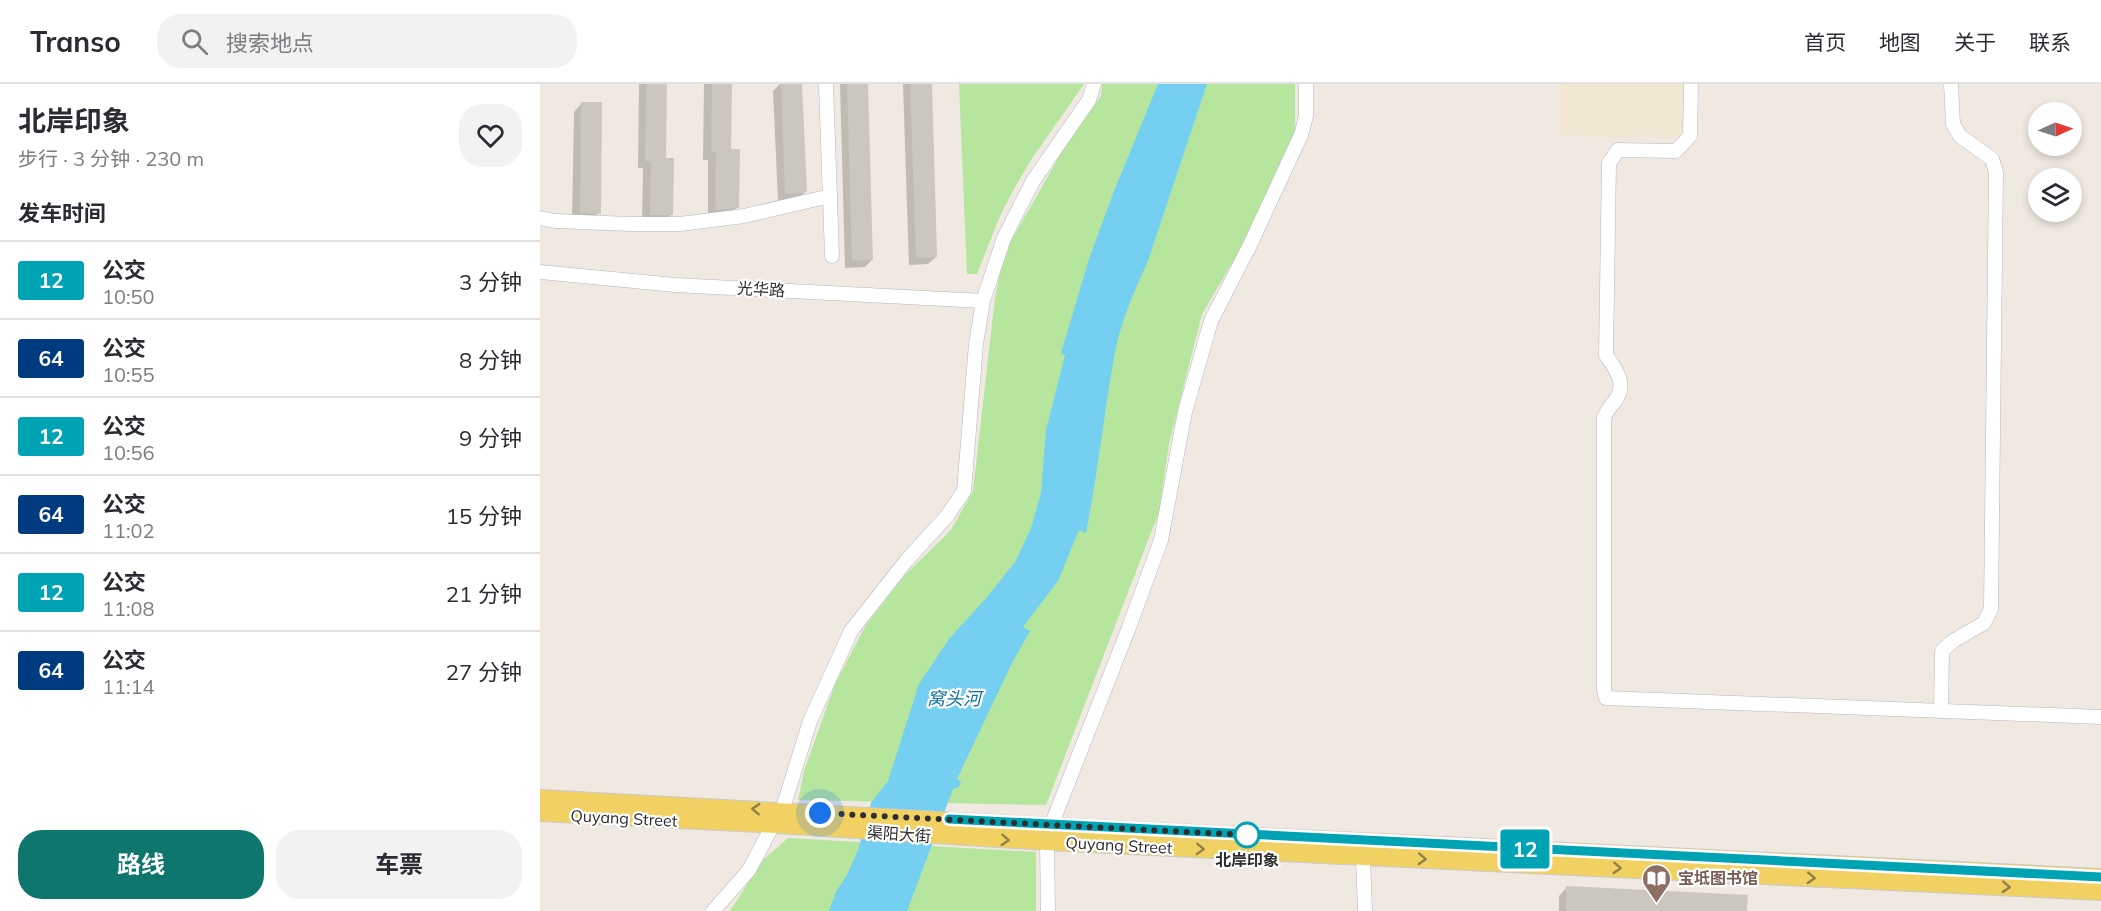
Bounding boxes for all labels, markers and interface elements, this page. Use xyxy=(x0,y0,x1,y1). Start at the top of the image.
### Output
search box xyxy=(157,14,577,68)
text: Transo xyxy=(30,24,121,59)
icon: search xyxy=(178,25,211,58)
text: 搜索地点 xyxy=(226,29,314,57)
text: 首页 xyxy=(1804,29,1846,55)
text: 地图 xyxy=(1879,29,1921,55)
text: 关于 xyxy=(1954,29,1996,55)
text: 联系 xyxy=(2029,29,2071,55)
north arrow xyxy=(2028,102,2082,156)
map controls xyxy=(2028,102,2082,222)
text: 北岸印象 xyxy=(18,103,130,138)
button: heart xyxy=(459,104,522,167)
text: 步行 · 3 分钟 · 230 m xyxy=(18,146,204,171)
button: layers xyxy=(2028,168,2082,222)
text: 发车时间 xyxy=(18,199,106,227)
text: 公交 xyxy=(102,256,146,284)
text: 12 xyxy=(38,267,64,293)
text: 3 分钟 xyxy=(459,268,522,296)
street label: 光华路 xyxy=(737,278,785,300)
text: 10:50 xyxy=(102,284,155,309)
text: 公交 xyxy=(102,334,146,362)
text: 64 xyxy=(38,345,64,371)
text: 8 分钟 xyxy=(459,346,522,374)
text: 10:55 xyxy=(102,362,155,387)
text: 公交 xyxy=(102,412,146,440)
text: 12 xyxy=(38,423,64,449)
text: 9 分钟 xyxy=(459,424,522,452)
text: 10:56 xyxy=(102,440,155,465)
text: 公交 xyxy=(102,490,146,518)
text: 64 xyxy=(38,501,64,527)
text: 15 分钟 xyxy=(446,502,522,530)
text: 11:02 xyxy=(102,518,155,543)
text: 公交 xyxy=(102,568,146,596)
text: 12 xyxy=(38,579,64,605)
text: 21 分钟 xyxy=(446,580,522,608)
text: 11:08 xyxy=(102,596,155,621)
text: 公交 xyxy=(102,646,146,674)
text: 64 xyxy=(38,657,64,683)
text: 27 分钟 xyxy=(446,658,522,686)
text: 11:14 xyxy=(102,674,155,699)
water label: 窝头河 xyxy=(927,687,984,710)
your location xyxy=(805,798,835,828)
one-way arrow xyxy=(752,803,761,816)
street label: Quyang Street xyxy=(570,805,678,831)
street label: 渠阳大街 xyxy=(866,822,932,846)
marker: 北岸印象 xyxy=(1234,822,1260,848)
button: 路线 xyxy=(18,830,264,899)
button: 车票 xyxy=(276,830,522,899)
line badge: 12 xyxy=(1498,830,1552,868)
street label: Quyang Street xyxy=(1065,832,1173,858)
one-way arrow xyxy=(1000,833,1009,846)
text: 12 xyxy=(1512,836,1538,862)
one-way arrow xyxy=(1195,842,1204,855)
place label: 北岸印象 xyxy=(1215,850,1279,870)
one-way arrow xyxy=(1417,852,1426,865)
one-way arrow xyxy=(1612,862,1621,875)
library icon: 宝坻图书馆 xyxy=(1641,862,1673,904)
place label: 宝坻图书馆 xyxy=(1678,868,1758,888)
one-way arrow xyxy=(1807,871,1816,884)
one-way arrow xyxy=(2002,881,2011,894)

